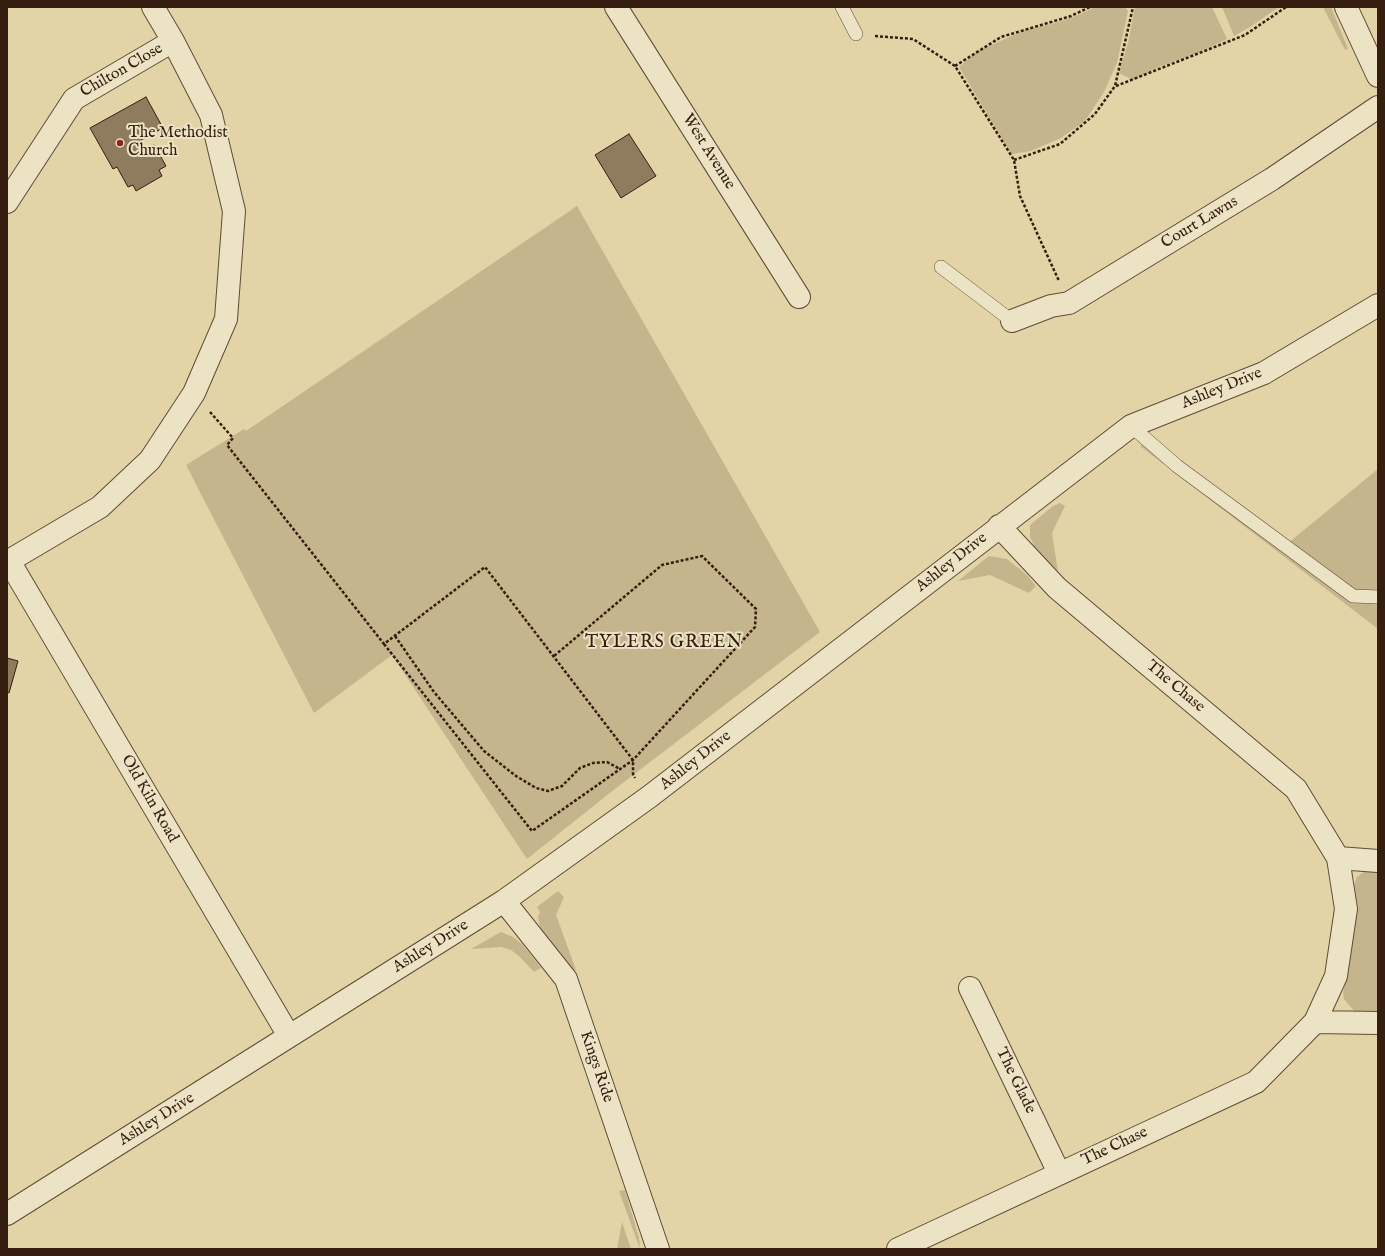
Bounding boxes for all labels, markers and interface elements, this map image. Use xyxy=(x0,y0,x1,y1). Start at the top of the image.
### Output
street label: Chilton Close xyxy=(77,40,167,102)
street label: West Avenue xyxy=(677,111,739,193)
place label: The Methodist Church xyxy=(128,124,228,162)
marker: The Methodist Church xyxy=(115,138,125,148)
street label: Court Lawns xyxy=(1158,193,1242,253)
street label: Ashley Drive xyxy=(1179,364,1265,414)
street label: Ashley Drive xyxy=(913,529,991,597)
district label: TYLERS GREEN xyxy=(585,632,743,654)
street label: The Chase xyxy=(1142,657,1208,717)
street label: Ashley Drive xyxy=(657,727,735,795)
street label: Old Kiln Road xyxy=(116,752,182,846)
street label: Ashley Drive xyxy=(390,916,472,978)
street label: Kings Ride xyxy=(575,1029,617,1105)
street label: The Glade xyxy=(991,1045,1039,1117)
street label: Ashley Drive xyxy=(116,1089,198,1151)
street label: The Chase xyxy=(1079,1123,1151,1171)

